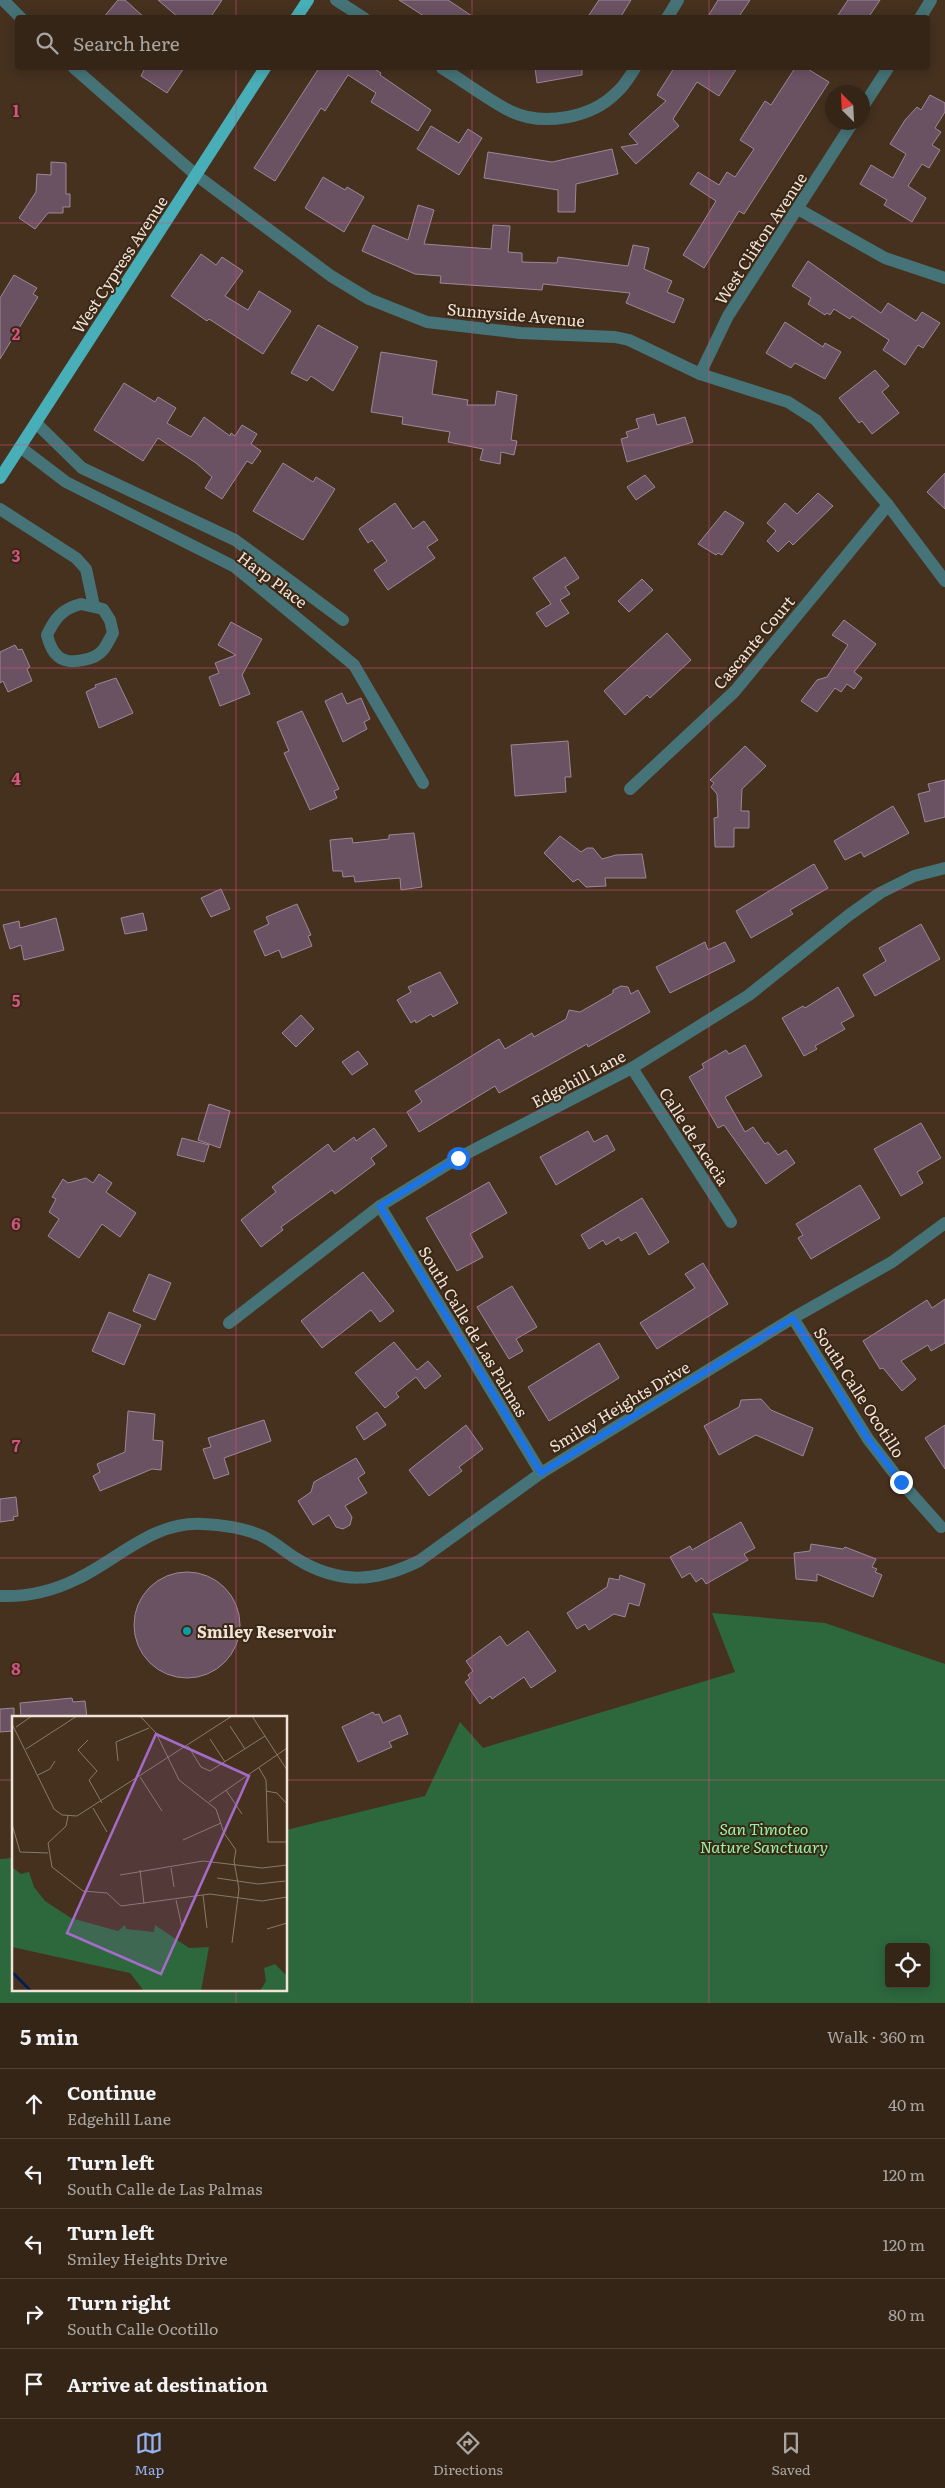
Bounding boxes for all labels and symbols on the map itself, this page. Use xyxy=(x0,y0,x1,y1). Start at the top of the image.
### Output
north arrow xyxy=(825,85,870,130)
text: 1 xyxy=(13,98,20,122)
street label: West Clifton Avenue xyxy=(708,167,812,309)
street label: West Cypress Avenue xyxy=(65,190,173,338)
street label: Sunnyside Avenue xyxy=(446,296,586,332)
text: 2 xyxy=(12,321,21,345)
text: 3 xyxy=(12,543,21,567)
street label: Harp Place xyxy=(233,545,313,613)
street label: Cascante Court xyxy=(707,590,800,694)
text: 4 xyxy=(11,766,21,790)
text: 5 xyxy=(12,988,21,1012)
street label: Edgehill Lane xyxy=(526,1043,630,1113)
street label: Calle de Acacia xyxy=(654,1082,736,1190)
route start xyxy=(447,1147,470,1170)
text: 6 xyxy=(11,1211,21,1235)
street label: South Calle de Las Palmas xyxy=(413,1241,535,1421)
street label: South Calle Ocotillo xyxy=(809,1322,911,1462)
street label: Smiley Heights Drive xyxy=(544,1354,694,1458)
text: 7 xyxy=(12,1433,21,1457)
route end xyxy=(890,1471,913,1494)
place label: Smiley Reservoir xyxy=(197,1619,337,1643)
marker: Smiley Reservoir xyxy=(181,1625,193,1637)
text: 8 xyxy=(11,1656,21,1680)
inset map xyxy=(12,1716,288,1990)
park label: San Timoteo Nature Sanctuary xyxy=(700,1816,828,1858)

